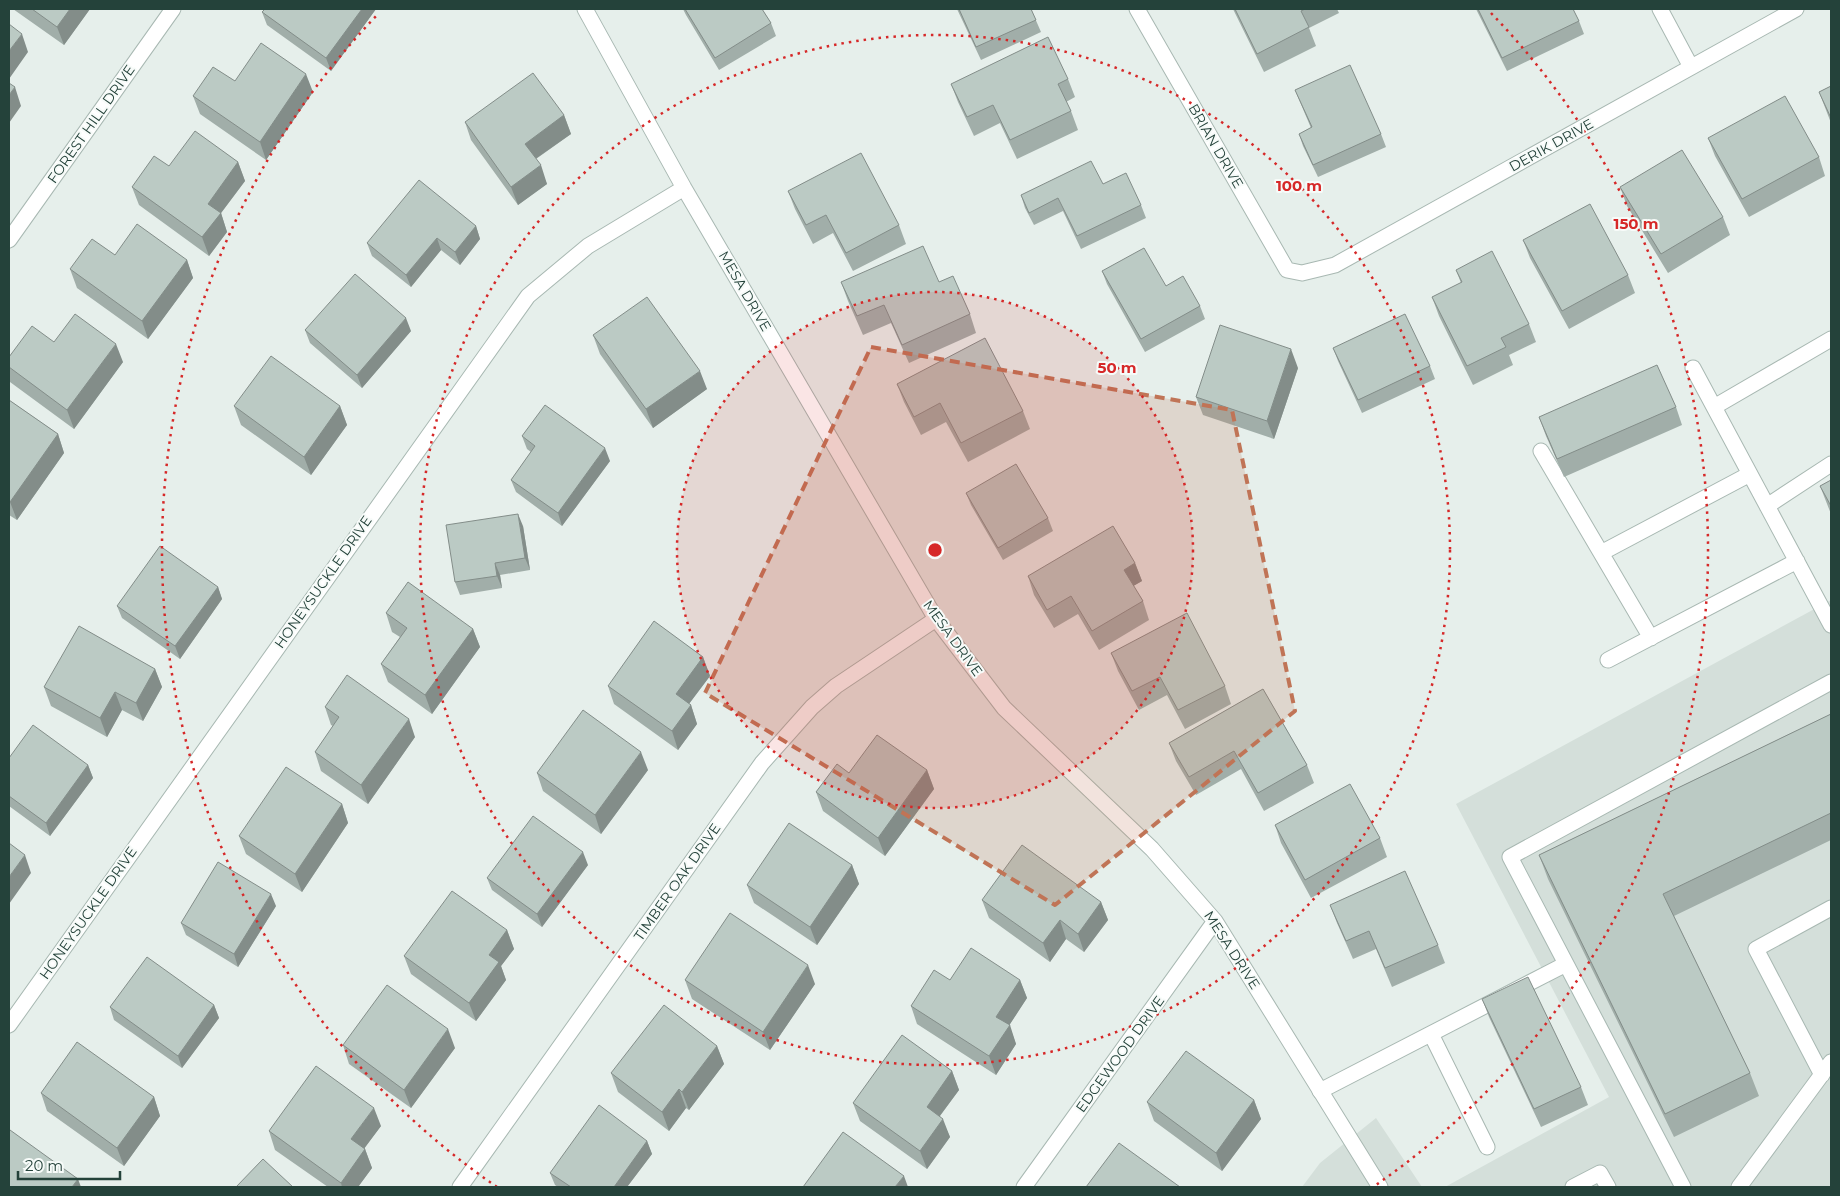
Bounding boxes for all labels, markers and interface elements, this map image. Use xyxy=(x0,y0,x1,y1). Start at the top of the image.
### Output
street label: FOREST HILL DRIVE xyxy=(43,61,139,187)
street label: BRIAN DRIVE xyxy=(1185,101,1247,191)
street label: DERIK DRIVE xyxy=(1506,114,1596,176)
text: 100 m xyxy=(1276,176,1322,195)
text: 150 m xyxy=(1614,214,1658,233)
street label: MESA DRIVE xyxy=(715,248,775,334)
text: 50 m xyxy=(1097,358,1137,377)
street label: HONEYSUCKLE DRIVE xyxy=(270,512,376,652)
centre of rings xyxy=(926,541,944,559)
street label: MESA DRIVE xyxy=(919,596,987,680)
street label: TIMBER OAK DRIVE xyxy=(630,820,724,944)
street label: HONEYSUCKLE DRIVE xyxy=(35,843,141,983)
street label: MESA DRIVE xyxy=(1200,907,1264,993)
street label: EDGEWOOD DRIVE xyxy=(1072,992,1168,1116)
scale bar xyxy=(18,1148,120,1180)
text: 20 m xyxy=(25,1156,63,1175)

